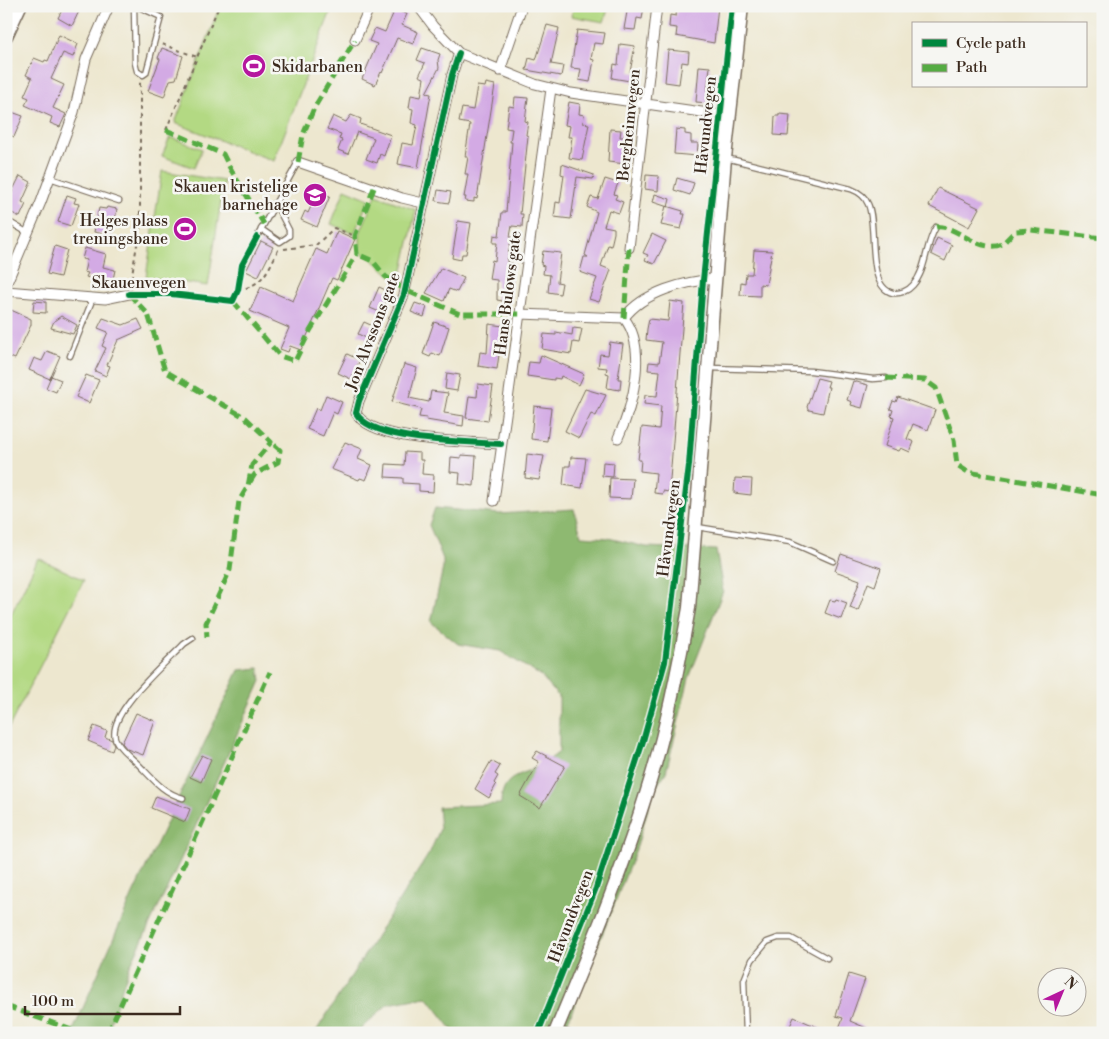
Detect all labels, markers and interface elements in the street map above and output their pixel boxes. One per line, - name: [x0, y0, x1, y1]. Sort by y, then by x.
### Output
- legend: [912, 22, 1086, 88]
- text: Cycle path: [956, 34, 1026, 53]
- sports icon: Skidarbanen: [241, 53, 267, 79]
- place label: Skidarbanen: [272, 57, 364, 77]
- text: Path: [956, 58, 988, 77]
- street label: Bergheimvegen: [613, 68, 645, 183]
- street label: Håvundvegen: [691, 75, 721, 175]
- place label: Skauen kristelige barnehage: [174, 177, 298, 215]
- school or university icon: Skauen kristelige barnehage: [302, 182, 328, 208]
- place label: Helges plass treningsbane: [73, 211, 168, 249]
- sports icon: Helges plass treningsbane: [172, 216, 198, 242]
- street label: Hans Bulows gate: [490, 229, 526, 357]
- street label: Jon Alvssons gate: [341, 269, 405, 394]
- street label: Skauenvegen: [92, 273, 187, 293]
- street label: Håvundvegen: [653, 478, 685, 578]
- street label: Håvundvegen: [544, 867, 598, 966]
- north arrow: [1036, 966, 1086, 1016]
- text: N: [1060, 973, 1081, 994]
- scale bar: [25, 984, 180, 1016]
- text: 100 m: [32, 992, 74, 1011]

